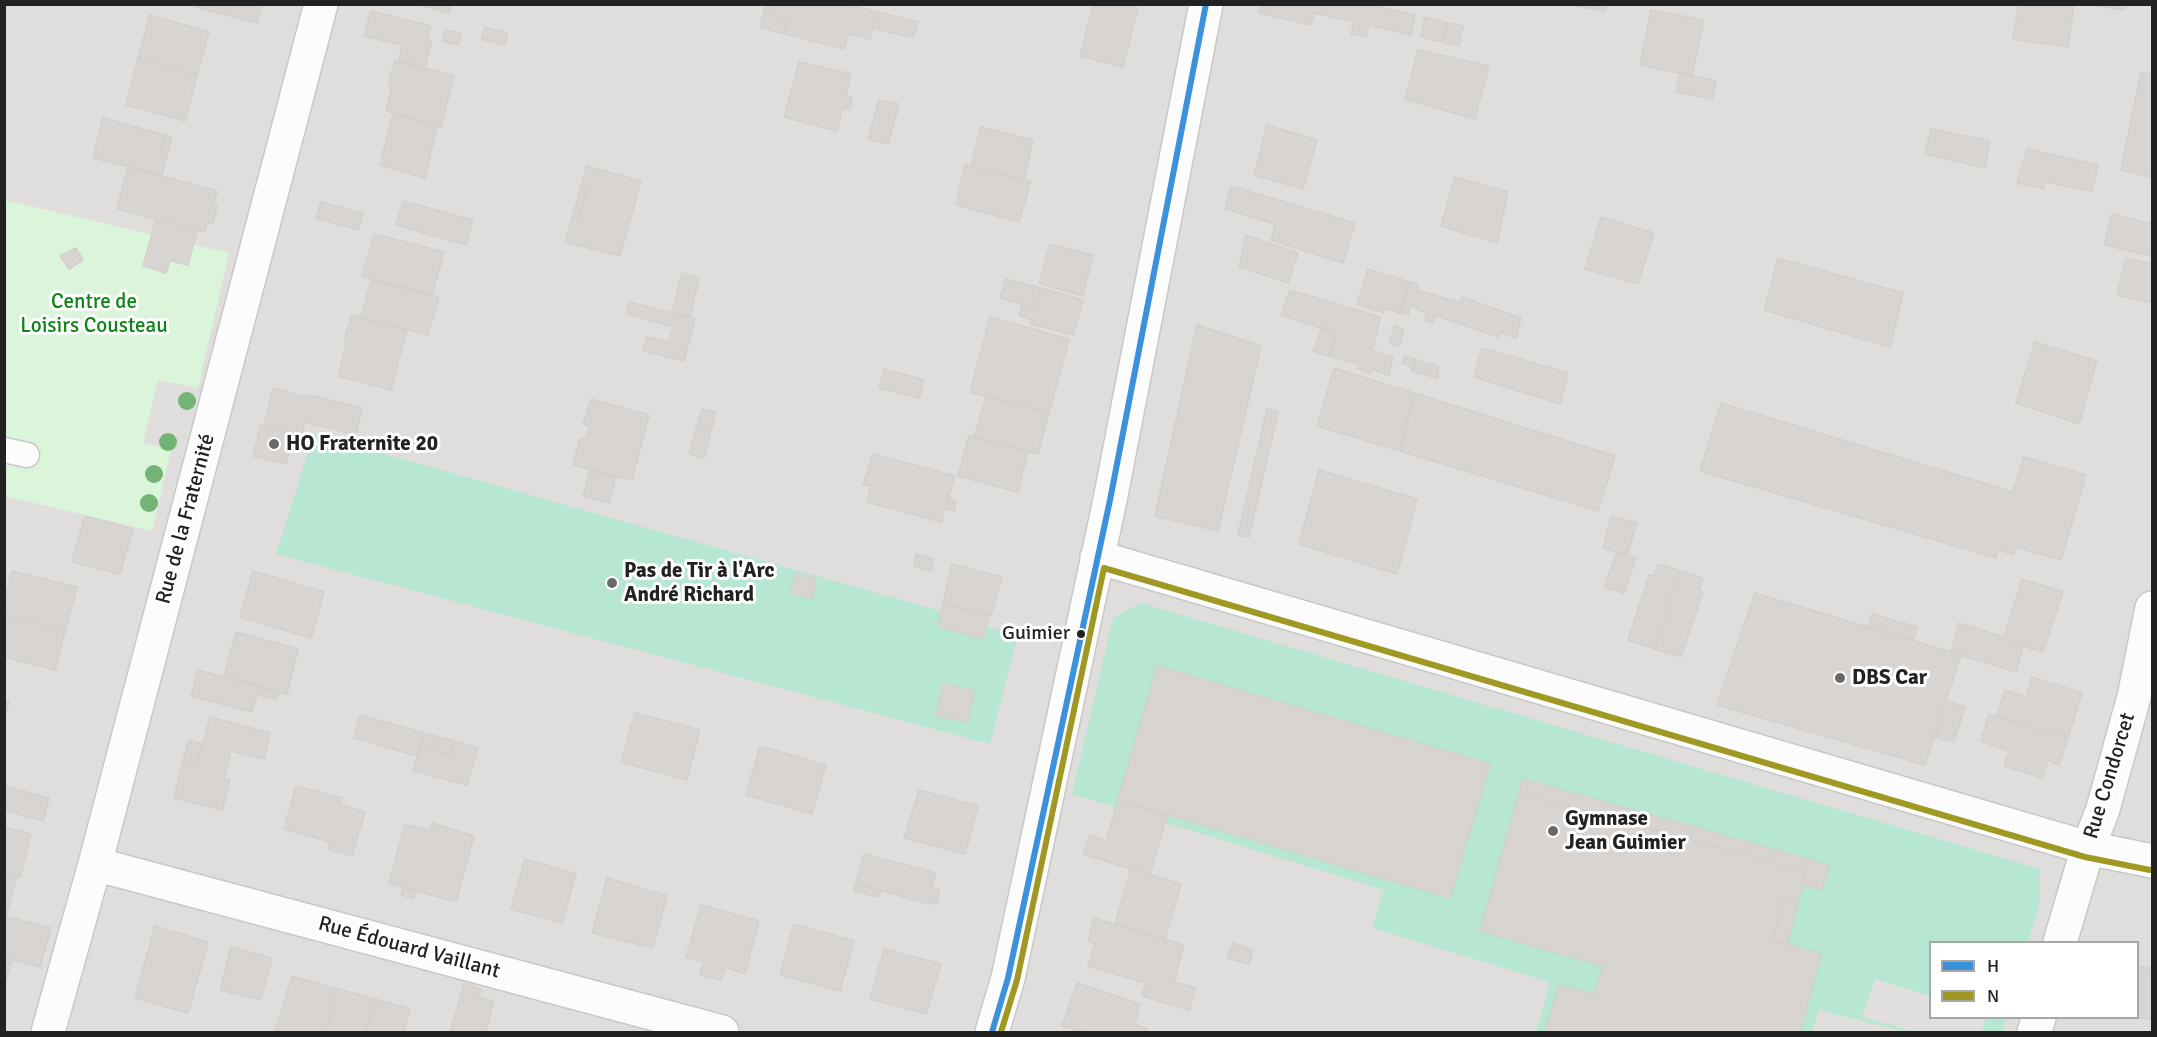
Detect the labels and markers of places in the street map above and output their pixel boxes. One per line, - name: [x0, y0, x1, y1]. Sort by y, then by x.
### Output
- place label: HO Fraternite 20: [286, 431, 438, 457]
- marker: HO Fraternite 20: [267, 437, 281, 451]
- place label: Pas de Tir à l'Arc André Richard: [624, 558, 774, 608]
- marker: Pas de Tir à l'Arc André Richard: [605, 576, 619, 590]
- place label: Guimier: [1002, 622, 1070, 646]
- marker: Guimier: [1075, 628, 1087, 640]
- place label: DBS Car: [1852, 665, 1927, 691]
- marker: DBS Car: [1833, 671, 1847, 685]
- place label: Gymnase Jean Guimier: [1565, 806, 1686, 856]
- marker: Gymnase Jean Guimier: [1546, 824, 1560, 838]

